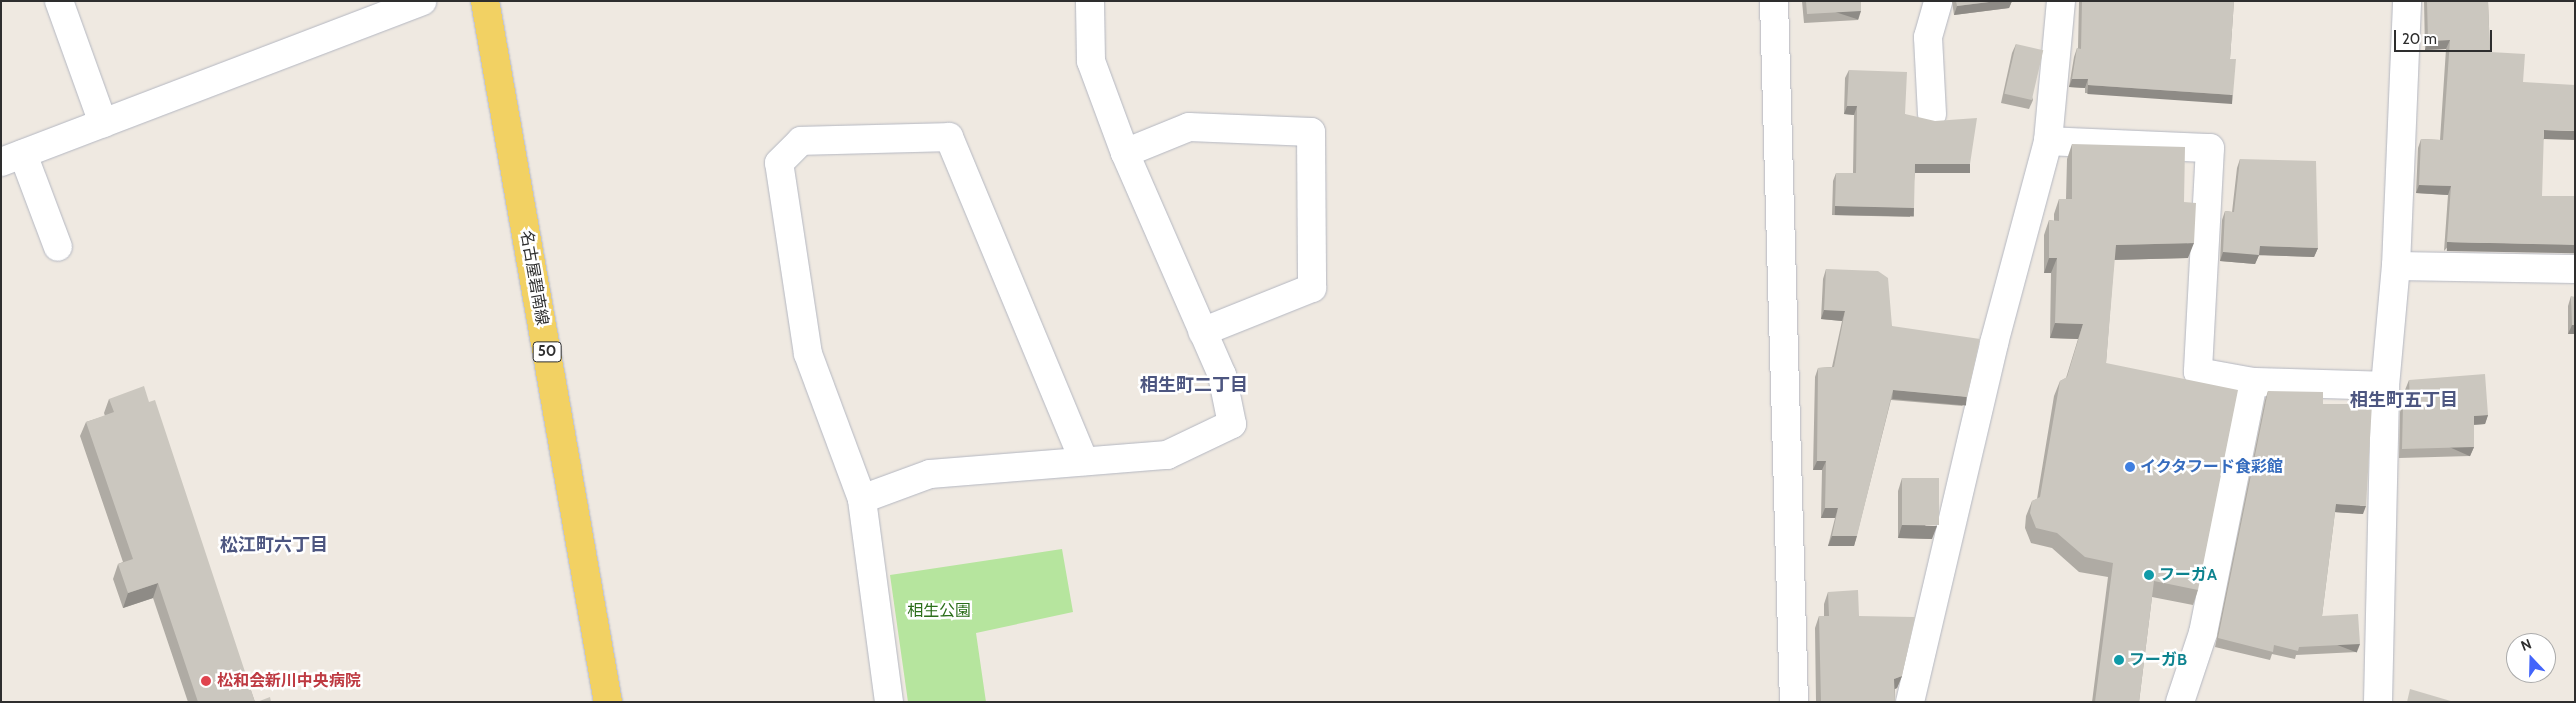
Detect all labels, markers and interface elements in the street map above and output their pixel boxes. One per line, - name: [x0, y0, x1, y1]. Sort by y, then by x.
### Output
- scale bar: [2396, 20, 2494, 52]
- text: 20 m: [2402, 30, 2437, 48]
- street label: 名古屋碧南線: [516, 229, 552, 327]
- road number: 50: [532, 340, 562, 364]
- district label: 相生町二丁目: [1140, 374, 1248, 396]
- district label: 相生町五丁目: [2350, 389, 2458, 411]
- place label: イクタフード食彩館: [2140, 457, 2284, 477]
- marker: イクタフード食彩館: [2124, 461, 2136, 473]
- district label: 松江町六丁目: [220, 534, 328, 556]
- place label: フーガA: [2159, 565, 2217, 585]
- marker: フーガA: [2143, 569, 2155, 581]
- park label: 相生公園: [907, 601, 971, 621]
- north arrow: [2506, 633, 2556, 683]
- text: N: [2518, 635, 2534, 655]
- place label: フーガB: [2129, 650, 2187, 670]
- marker: フーガB: [2113, 654, 2125, 666]
- place label: 松和会新川中央病院: [217, 671, 361, 691]
- marker: 松和会新川中央病院: [199, 674, 213, 688]

